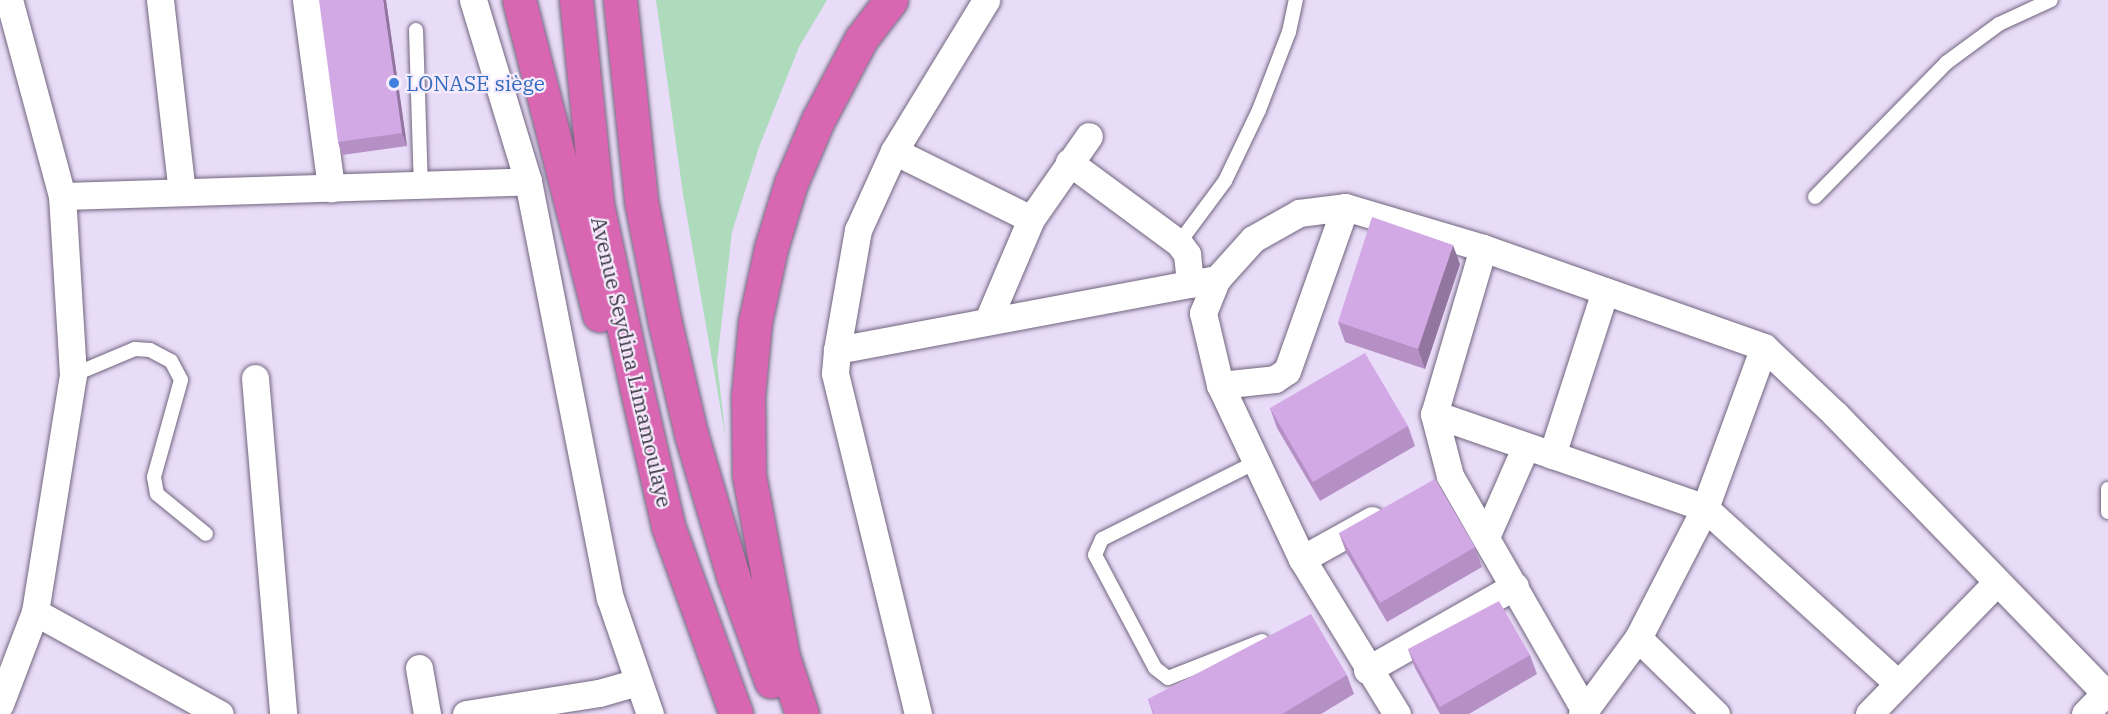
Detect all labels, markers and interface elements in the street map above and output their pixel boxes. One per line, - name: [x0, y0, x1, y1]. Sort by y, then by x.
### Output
- place label: LONASE siège: [406, 70, 545, 96]
- marker: LONASE siège: [387, 76, 401, 90]
- street label: Avenue Seydina Limamoulaye: [586, 214, 678, 510]

